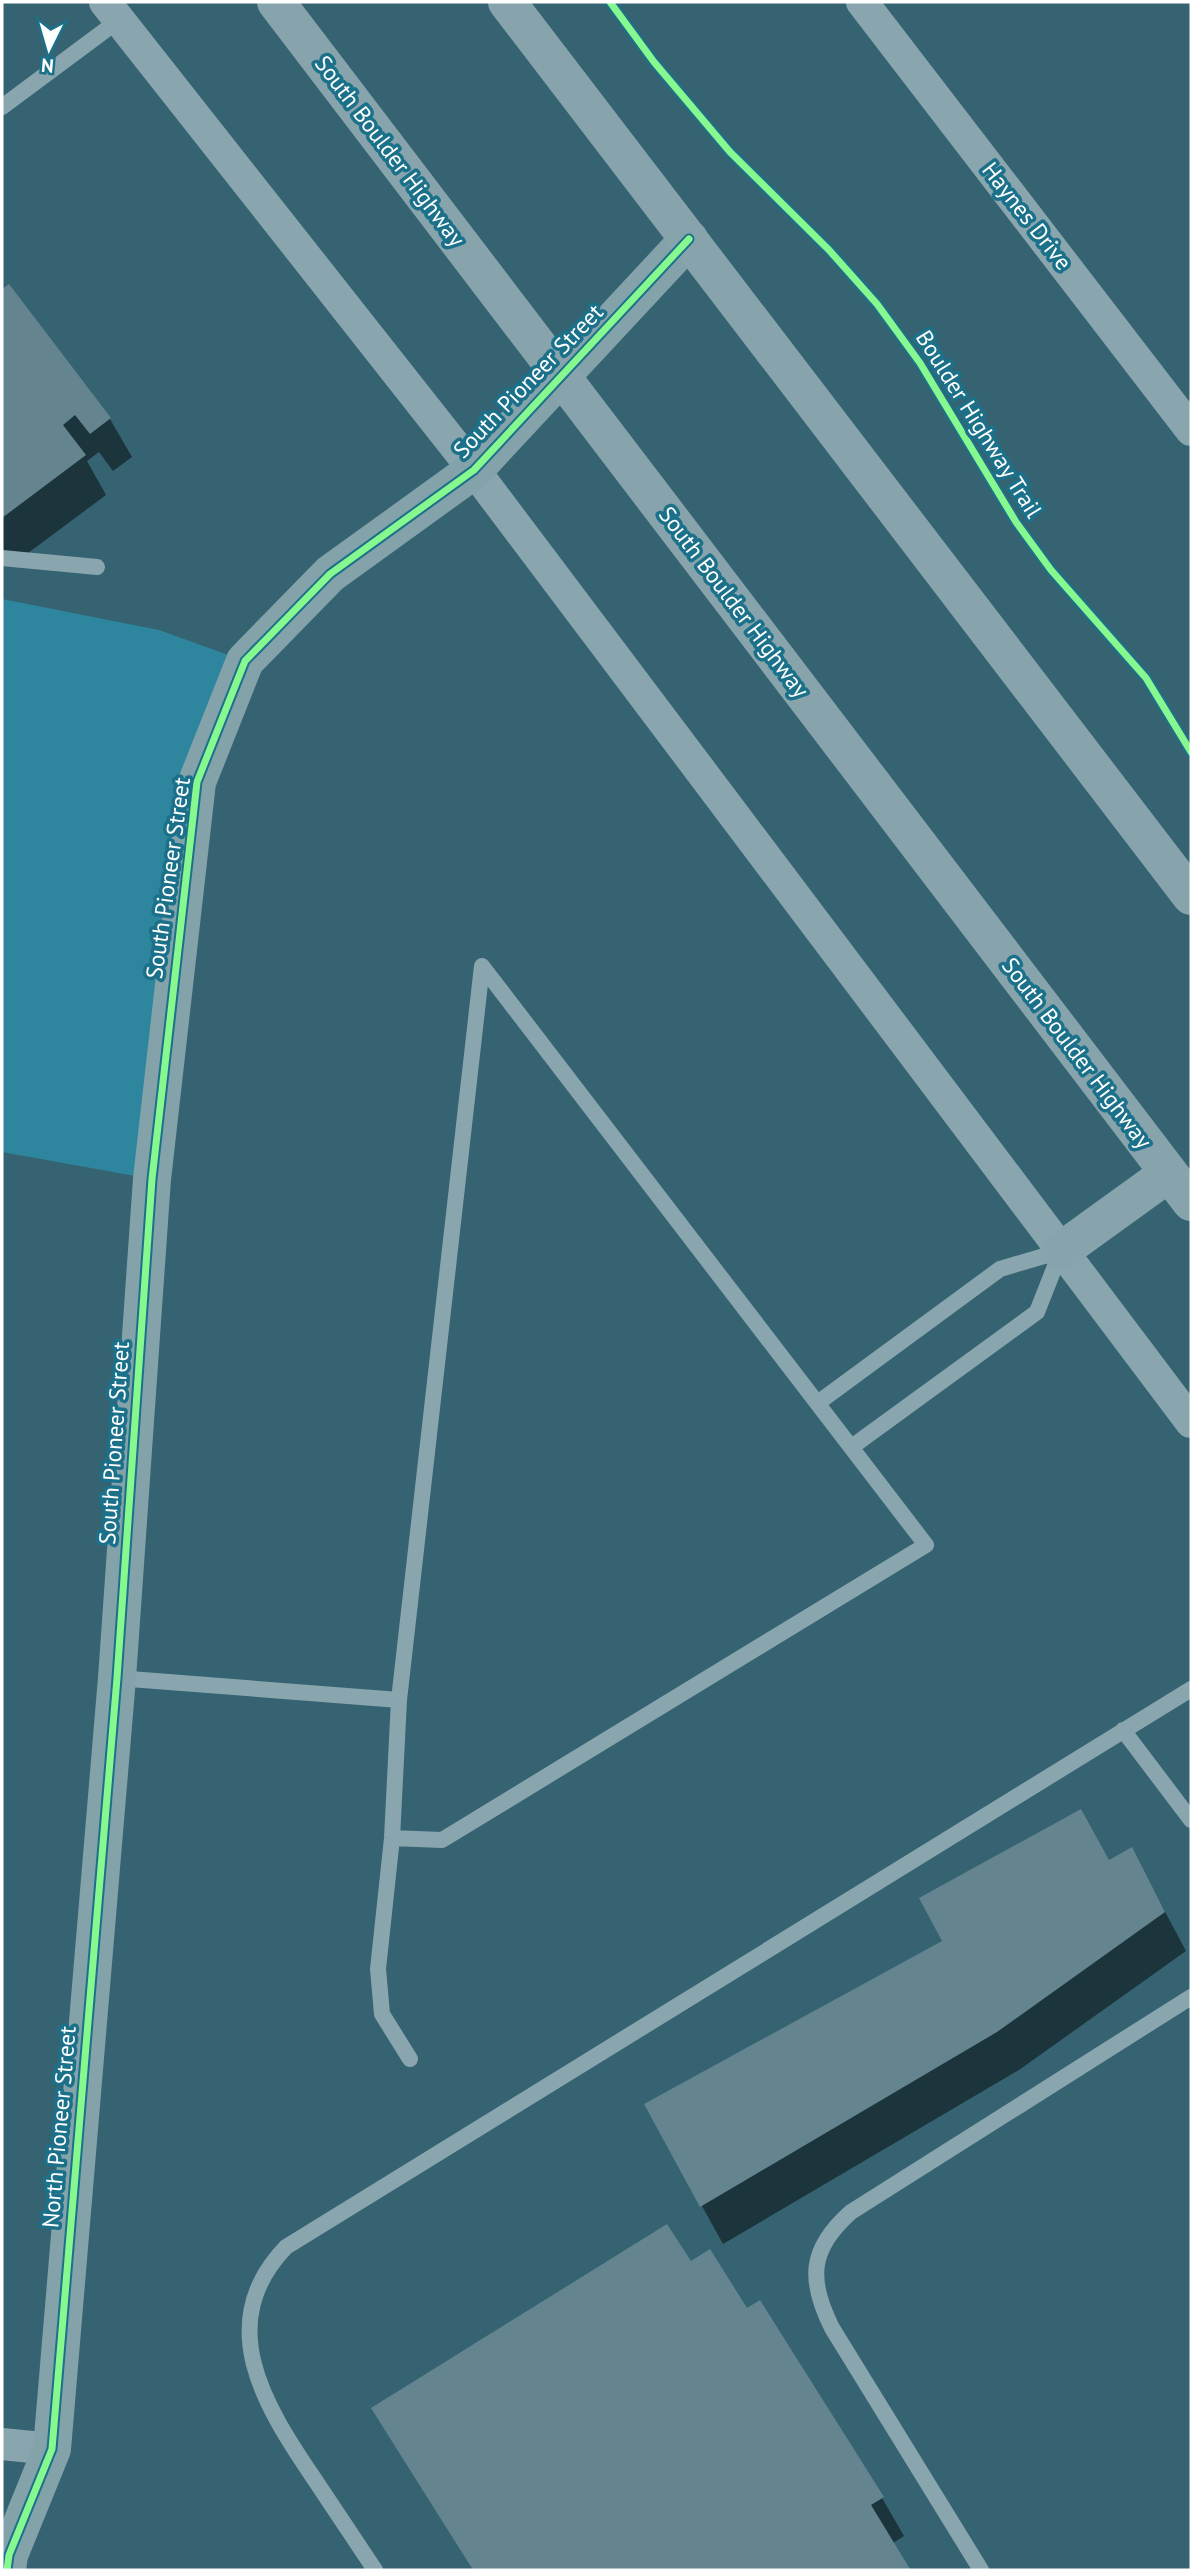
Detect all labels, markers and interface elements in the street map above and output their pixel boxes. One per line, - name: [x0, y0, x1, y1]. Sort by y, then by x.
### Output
- north arrow: [14, 14, 84, 84]
- street label: South Boulder Highway: [309, 49, 472, 252]
- text: N: [40, 53, 55, 78]
- street label: Haynes Drive: [976, 156, 1079, 276]
- street label: South Pioneer Street: [447, 297, 609, 464]
- street label: Boulder Highway Trail: [910, 325, 1049, 523]
- street label: South Boulder Highway: [653, 500, 816, 703]
- street label: South Pioneer Street: [139, 775, 196, 981]
- street label: South Boulder Highway: [996, 951, 1159, 1154]
- street label: South Pioneer Street: [92, 1340, 135, 1545]
- street label: North Pioneer Street: [35, 2025, 82, 2229]

